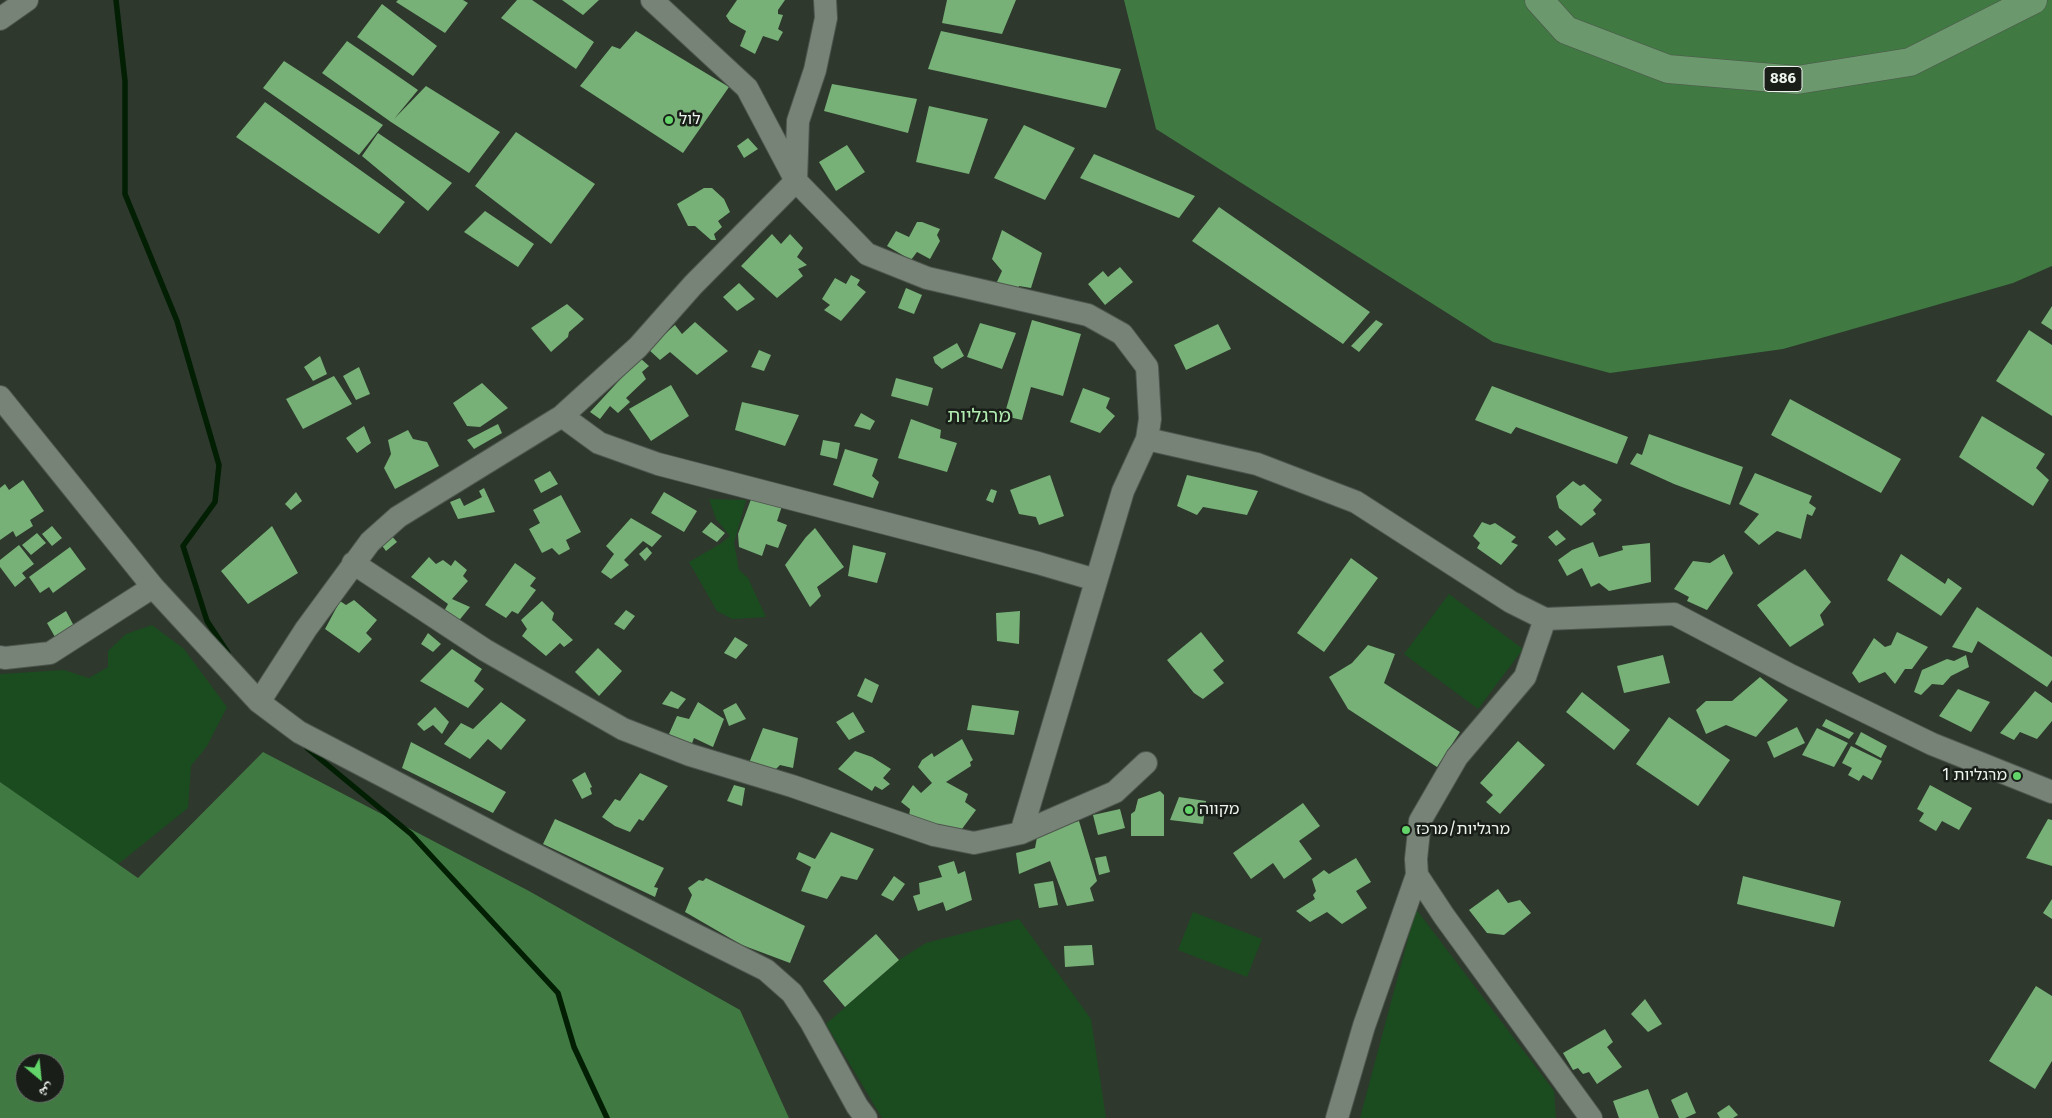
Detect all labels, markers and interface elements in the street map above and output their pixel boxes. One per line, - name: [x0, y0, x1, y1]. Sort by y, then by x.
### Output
- road number: 886: [1764, 66, 1802, 92]
- place label: לול: [679, 110, 701, 130]
- marker: לול: [663, 114, 675, 126]
- district label: מרגליות: [947, 406, 1011, 428]
- place label: מרגליות 1: [1942, 766, 2007, 786]
- marker: מרגליות 1: [2011, 770, 2023, 782]
- place label: מקווה: [1199, 800, 1239, 820]
- marker: מקווה: [1183, 804, 1195, 816]
- place label: מרגליות/מרכז: [1416, 820, 1510, 840]
- marker: מרגליות/מרכז: [1400, 824, 1412, 836]
- north arrow: [15, 1053, 65, 1103]
- text: ش: [36, 1080, 57, 1102]

